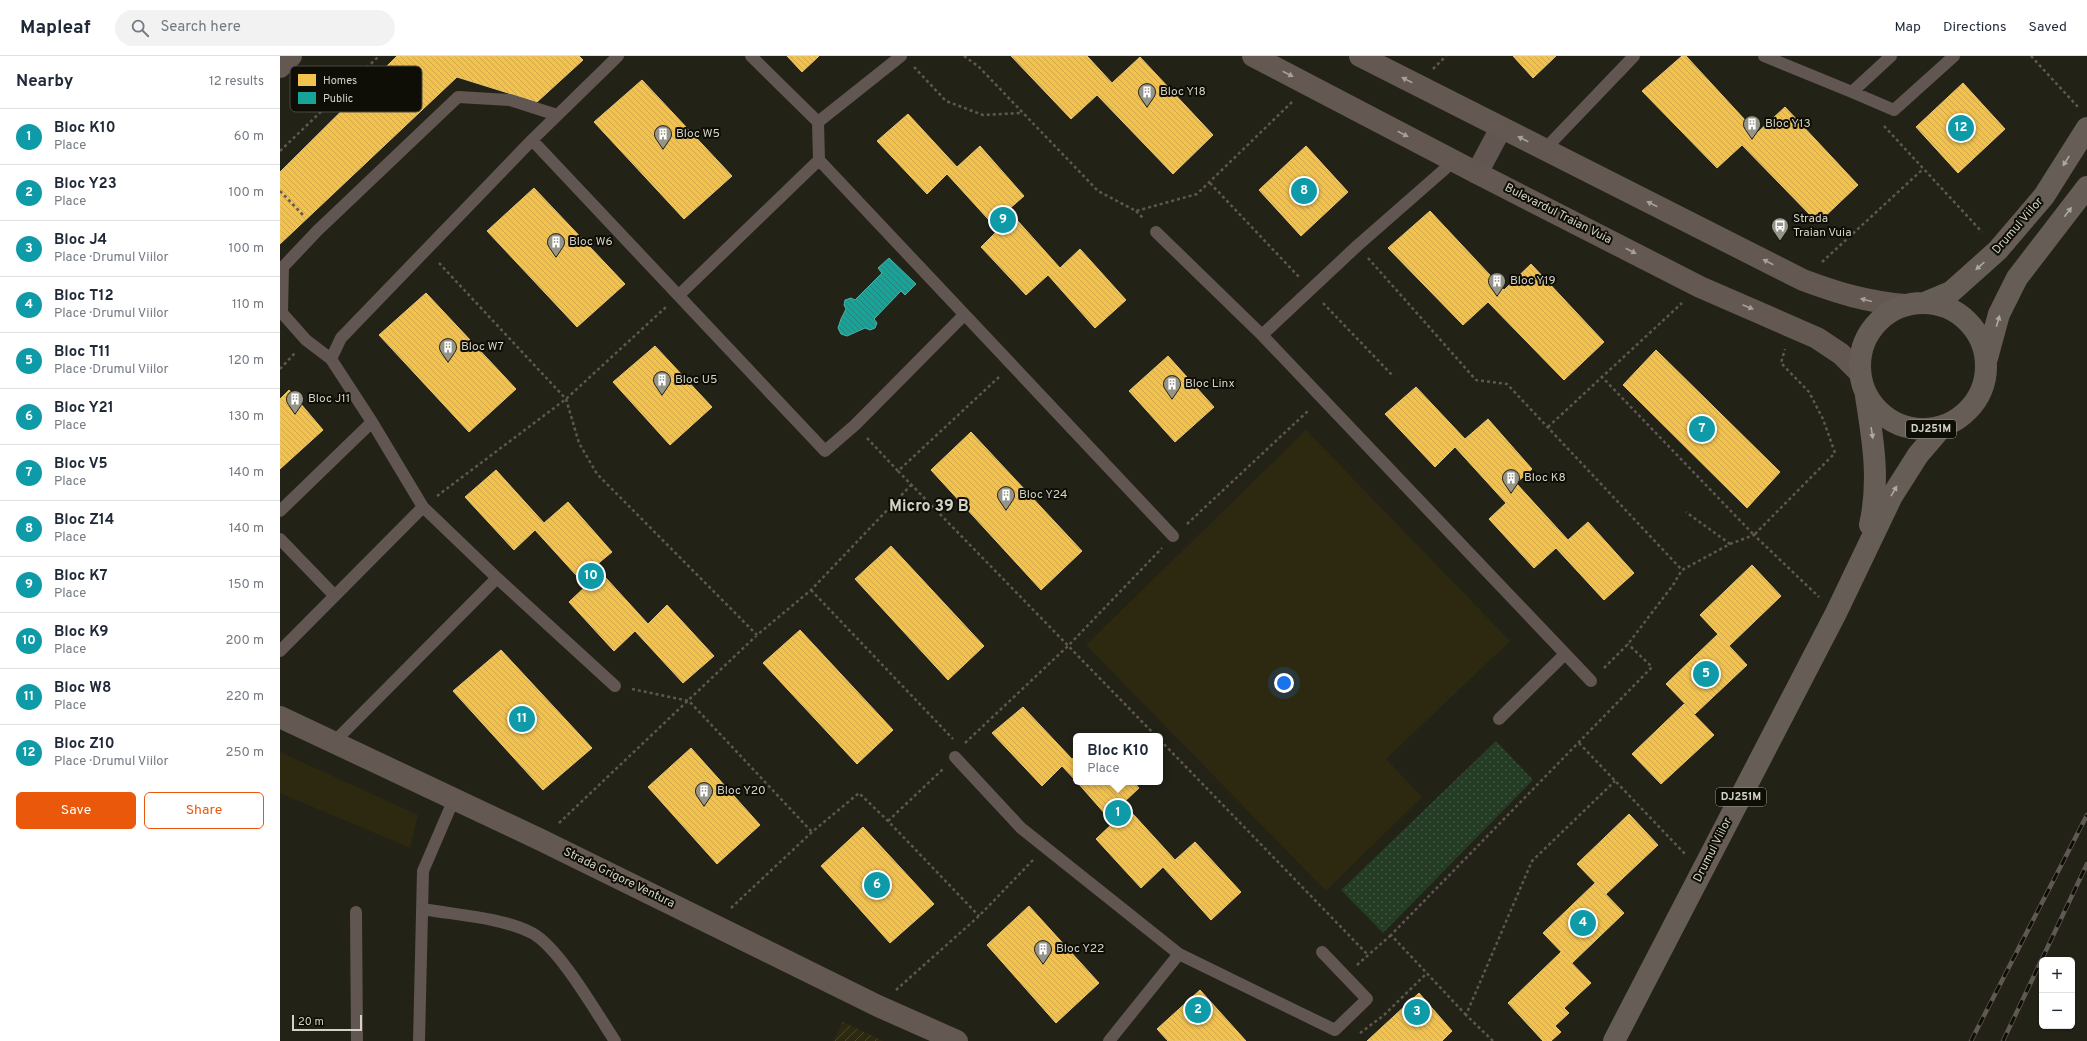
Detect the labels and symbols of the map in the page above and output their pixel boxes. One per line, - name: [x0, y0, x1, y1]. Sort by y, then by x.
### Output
- legend: [290, 66, 422, 112]
- one-way arrow: [1282, 71, 1294, 77]
- text: Homes: [323, 74, 357, 88]
- one-way arrow: [1402, 77, 1413, 83]
- building icon: Bloc Y18: [1137, 82, 1157, 107]
- place label: Bloc Y18: [1160, 84, 1206, 100]
- text: Public: [323, 92, 353, 106]
- pin: 12: [1948, 113, 1974, 143]
- building icon: Bloc Y13: [1742, 114, 1762, 139]
- place label: Bloc Y13: [1765, 116, 1811, 132]
- building icon: Bloc W5: [653, 124, 673, 149]
- place label: Bloc W5: [676, 126, 720, 142]
- one-way arrow: [1397, 131, 1409, 137]
- one-way arrow: [1517, 136, 1529, 142]
- one-way arrow: [2062, 156, 2070, 166]
- pin: 8: [1291, 176, 1317, 206]
- street label: Bulevardul Traian Vuia: [1502, 180, 1614, 248]
- street label: Drumul Viilor: [1989, 194, 2047, 258]
- one-way arrow: [1646, 201, 1658, 207]
- pin: 9: [990, 205, 1016, 235]
- one-way arrow: [2064, 207, 2072, 218]
- place label: Strada Traian Vuia: [1793, 211, 1851, 241]
- bus stop icon: Strada Traian Vuia: [1770, 216, 1790, 241]
- building icon: Bloc W6: [546, 232, 566, 257]
- place label: Bloc W6: [569, 234, 613, 250]
- one-way arrow: [1625, 248, 1636, 255]
- one-way arrow: [1762, 259, 1774, 265]
- one-way arrow: [1975, 262, 1985, 271]
- building icon: Bloc Y19: [1487, 271, 1507, 296]
- place label: Bloc Y19: [1510, 273, 1556, 289]
- one-way arrow: [1860, 297, 1872, 303]
- one-way arrow: [1743, 304, 1754, 310]
- one-way arrow: [1995, 314, 2001, 326]
- building icon: Bloc W7: [438, 337, 458, 362]
- place label: Bloc W7: [461, 339, 504, 355]
- building icon: Bloc U5: [652, 370, 672, 395]
- place label: Bloc U5: [675, 372, 717, 388]
- building icon: Bloc Linx: [1162, 374, 1182, 399]
- place label: Bloc Linx: [1185, 376, 1235, 392]
- building icon: Bloc J11: [285, 389, 305, 414]
- place label: Bloc J11: [308, 391, 350, 407]
- pin: 7: [1689, 414, 1715, 444]
- road number: DJ251M: [1906, 420, 1956, 438]
- one-way arrow: [1869, 427, 1875, 439]
- building icon: Bloc K8: [1501, 468, 1521, 493]
- place label: Bloc K8: [1524, 470, 1566, 486]
- building icon: Bloc Y24: [996, 485, 1016, 510]
- one-way arrow: [1891, 485, 1898, 497]
- place label: Bloc Y24: [1019, 487, 1067, 503]
- district label: Micro 39 B: [889, 497, 969, 517]
- pin: 10: [578, 561, 604, 591]
- pin: 5: [1693, 659, 1719, 689]
- your location: [1274, 673, 1294, 693]
- pin: 11: [509, 704, 535, 734]
- building icon: Bloc Y20: [694, 781, 714, 806]
- place label: Bloc Y20: [717, 783, 766, 799]
- road number: DJ251M: [1716, 788, 1766, 806]
- pin: 1: [1105, 798, 1131, 828]
- street label: Drumul Viilor: [1690, 815, 1736, 885]
- street label: Strada Grigore Ventura: [561, 844, 677, 912]
- pin: 6: [864, 870, 890, 900]
- pin: 4: [1570, 908, 1596, 938]
- building icon: Bloc Y22: [1033, 939, 1053, 964]
- place label: Bloc Y22: [1056, 941, 1104, 957]
- pin: 2: [1185, 995, 1211, 1025]
- pin: 3: [1404, 997, 1430, 1027]
- scale bar: [292, 1013, 362, 1032]

